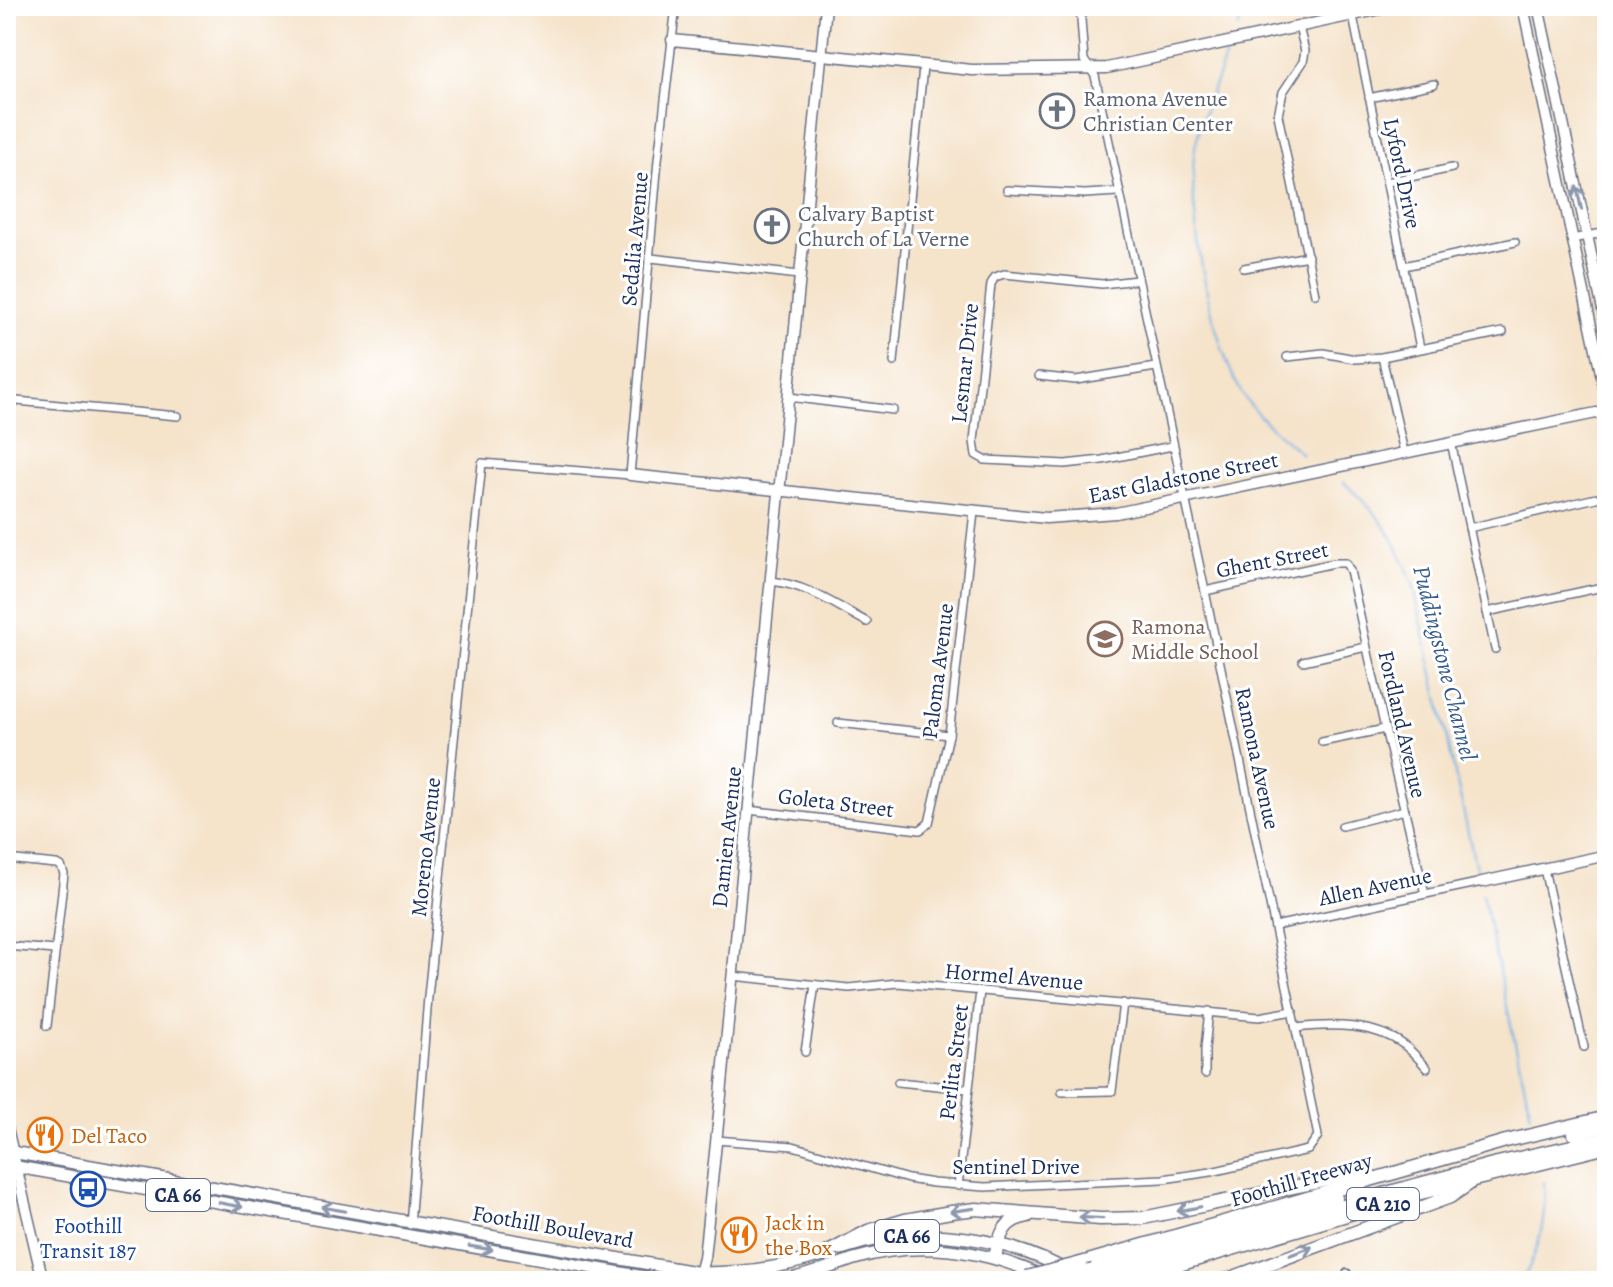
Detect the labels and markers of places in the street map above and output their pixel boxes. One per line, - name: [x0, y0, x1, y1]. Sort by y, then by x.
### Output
- place label: Ramona Avenue Christian Center: [1083, 84, 1233, 139]
- church icon: Ramona Avenue Christian Center: [1038, 92, 1076, 130]
- place label: Calvary Baptist Church of La Verne: [798, 199, 969, 254]
- church icon: Calvary Baptist Church of La Verne: [753, 207, 791, 245]
- place label: Ramona Middle School: [1131, 612, 1258, 667]
- school or university icon: Ramona Middle School: [1086, 620, 1124, 658]
- restaurant icon: Del Taco: [26, 1116, 64, 1154]
- place label: Del Taco: [71, 1121, 147, 1151]
- bus stop icon: Foothill Transit 187: [69, 1170, 107, 1208]
- place label: Jack in the Box: [765, 1208, 833, 1263]
- place label: Foothill Transit 187: [40, 1211, 137, 1266]
- restaurant icon: Jack in the Box: [720, 1216, 758, 1254]

